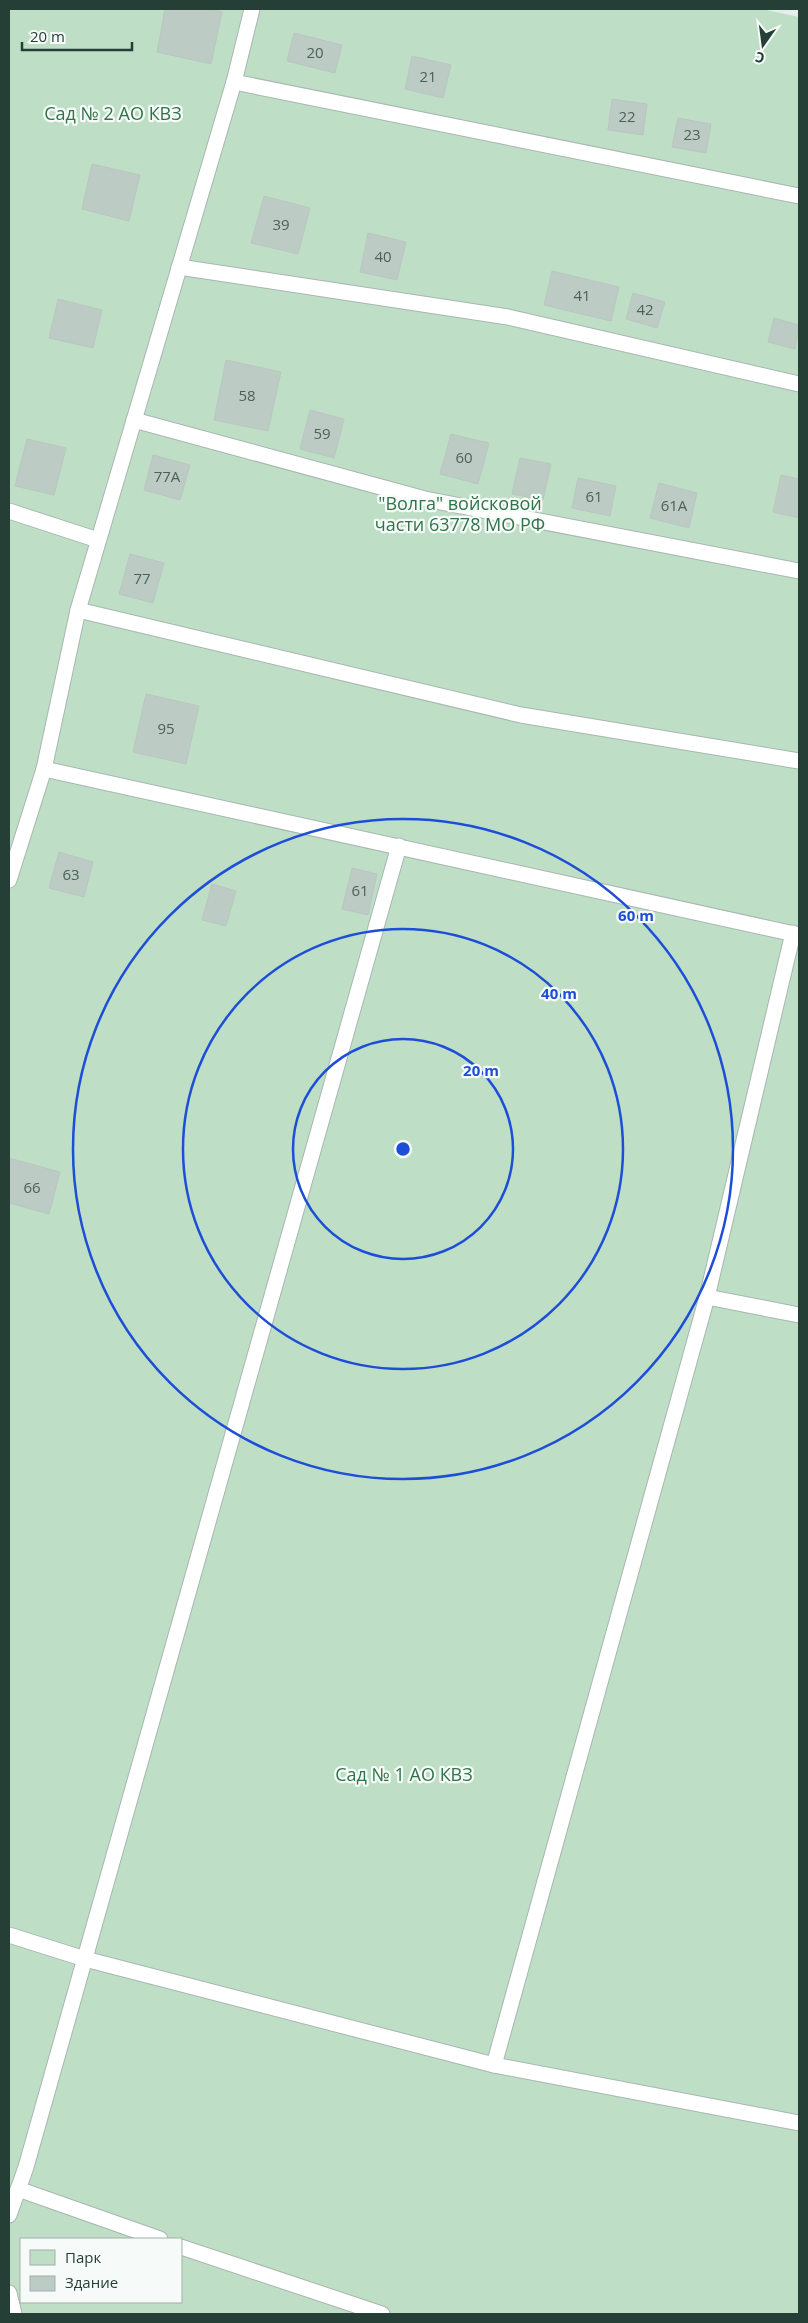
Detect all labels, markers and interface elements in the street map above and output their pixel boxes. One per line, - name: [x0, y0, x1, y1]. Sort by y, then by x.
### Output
- scale bar: [22, 20, 132, 52]
- north arrow: [738, 20, 788, 70]
- text: 20 m: [30, 26, 65, 46]
- house number: 20: [306, 42, 324, 62]
- text: С: [753, 48, 766, 68]
- house number: 21: [419, 66, 437, 86]
- park label: Сад № 2 АО КВЗ: [44, 101, 182, 125]
- house number: 22: [618, 106, 636, 126]
- house number: 23: [683, 124, 701, 144]
- house number: 39: [272, 214, 290, 234]
- house number: 40: [374, 246, 392, 266]
- house number: 41: [573, 285, 591, 305]
- house number: 42: [636, 299, 654, 319]
- house number: 58: [238, 385, 256, 405]
- house number: 59: [313, 423, 331, 443]
- house number: 60: [455, 447, 473, 467]
- house number: 77А: [154, 466, 181, 486]
- house number: 61: [585, 486, 603, 506]
- park label: "Волга" войсковой части 63778 МО РФ: [375, 491, 545, 536]
- house number: 61А: [661, 495, 688, 515]
- house number: 77: [133, 568, 151, 588]
- house number: 95: [157, 718, 175, 738]
- house number: 63: [62, 864, 80, 884]
- house number: 61: [351, 880, 369, 900]
- text: 60 m: [618, 905, 654, 925]
- text: 40 m: [541, 983, 577, 1003]
- text: 20 m: [463, 1060, 499, 1080]
- centre of rings: [394, 1140, 412, 1158]
- house number: 66: [23, 1177, 41, 1197]
- park label: Сад № 1 АО КВЗ: [335, 1762, 473, 1786]
- legend: [20, 2238, 182, 2303]
- text: Парк: [65, 2247, 101, 2267]
- text: Здание: [65, 2272, 118, 2292]

